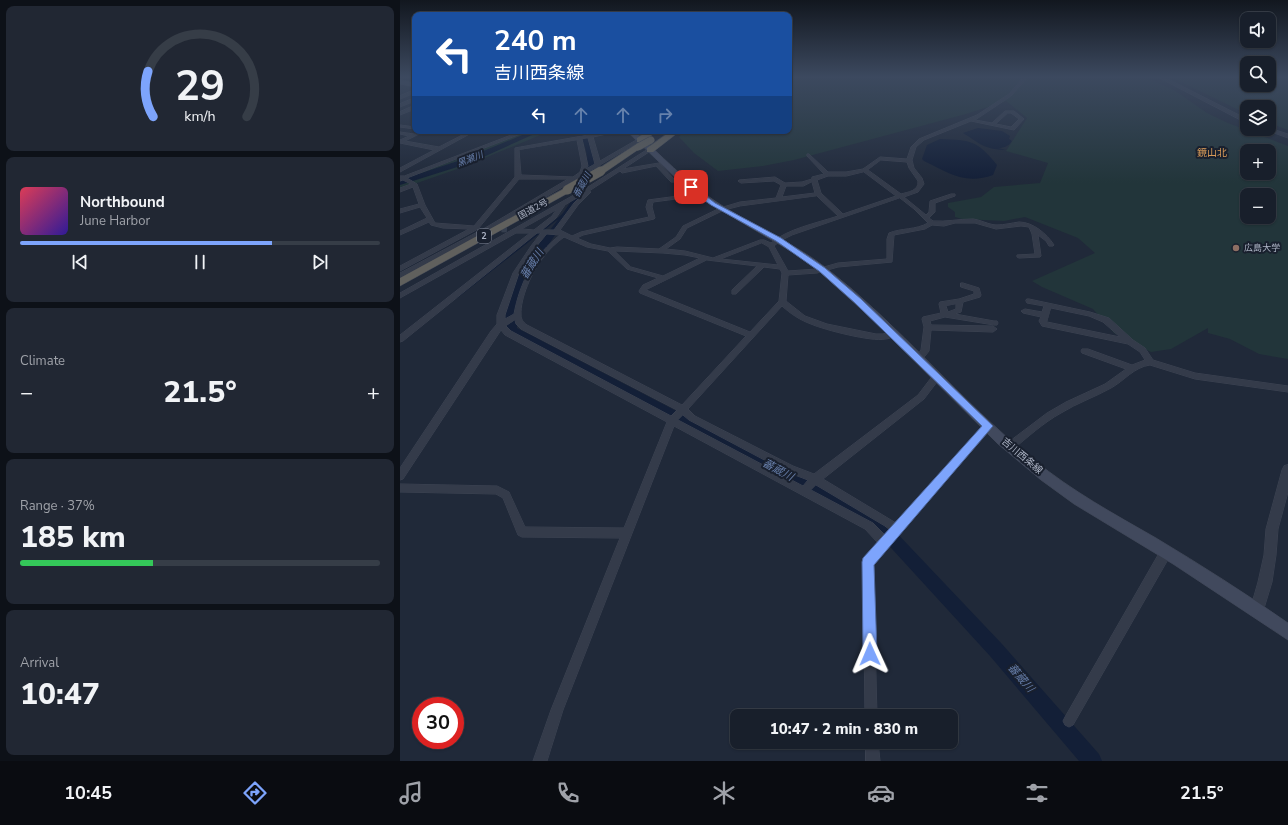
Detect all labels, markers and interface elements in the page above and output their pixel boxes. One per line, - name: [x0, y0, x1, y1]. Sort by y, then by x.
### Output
- map controls: [1240, 12, 1276, 224]
- button: sound: [1240, 12, 1276, 48]
- text: 240 m: [494, 22, 577, 60]
- icon: left: [428, 28, 480, 80]
- button: search: [1240, 56, 1276, 92]
- text: 29: [175, 57, 225, 114]
- text: 吉川西条線: [494, 61, 584, 85]
- button: layers: [1240, 100, 1276, 136]
- icon: left: [528, 104, 550, 126]
- icon: ahead: [570, 104, 592, 126]
- icon: ahead: [612, 104, 634, 126]
- icon: right: [654, 104, 676, 126]
- text: km/h: [184, 106, 216, 125]
- button: +: [1240, 144, 1276, 180]
- district label: 鏡山北: [1197, 146, 1227, 160]
- water label: 黒瀬川: [455, 148, 486, 169]
- water label: 番蔵川: [570, 169, 594, 200]
- pin: [674, 170, 708, 204]
- icon: arrive: [680, 176, 702, 198]
- button: −: [1240, 188, 1276, 224]
- text: Northbound: [80, 192, 165, 212]
- street label: 国道2号: [516, 196, 550, 222]
- text: June Harbor: [80, 212, 150, 230]
- road number: 2: [477, 229, 491, 243]
- place label: 広島大学: [1244, 242, 1280, 254]
- marker: 広島大学: [1231, 243, 1241, 253]
- water label: 蕃蔵川: [517, 245, 548, 282]
- icon: previous: [69, 251, 91, 273]
- icon: pause: [189, 251, 211, 273]
- icon: next: [309, 251, 331, 273]
- text: Climate: [20, 352, 65, 370]
- text: 21.5°: [163, 372, 237, 413]
- text: −: [20, 378, 33, 408]
- text: +: [367, 378, 380, 408]
- street label: 吉川西条線: [998, 435, 1046, 477]
- water label: 蕃蔵川: [760, 456, 797, 485]
- text: Range · 37%: [20, 497, 95, 515]
- text: 185 km: [20, 517, 126, 558]
- position arrow: [849, 633, 891, 675]
- text: Arrival: [20, 654, 59, 672]
- water label: 蕃蔵川: [1005, 661, 1038, 696]
- text: 10:47: [20, 674, 100, 715]
- speed limit sign: 30: [412, 697, 464, 749]
- text: 10:47 · 2 min · 830 m: [770, 719, 918, 739]
- icon: directions: [241, 779, 269, 807]
- icon: music: [397, 779, 425, 807]
- icon: phone: [554, 779, 582, 807]
- icon: climate: [710, 779, 738, 807]
- icon: car: [867, 779, 895, 807]
- icon: filters: [1023, 779, 1051, 807]
- text: 10:45: [64, 781, 112, 805]
- text: 21.5°: [1180, 781, 1224, 805]

